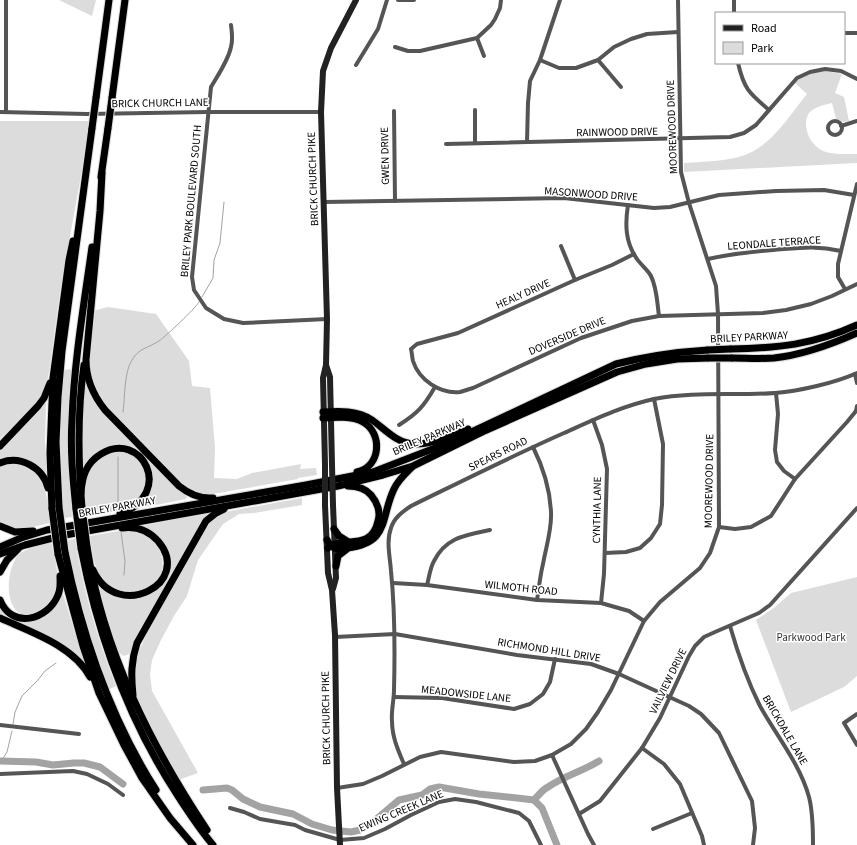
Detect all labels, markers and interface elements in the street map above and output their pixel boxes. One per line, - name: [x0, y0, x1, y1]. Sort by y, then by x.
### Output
- legend: [715, 12, 845, 64]
- text: Road: [751, 20, 777, 37]
- text: Park: [751, 40, 773, 57]
- street label: MOOREWOOD DRIVE: [663, 79, 681, 174]
- street label: BRICK CHURCH LANE: [111, 95, 209, 111]
- street label: BRILEY PARK BOULEVARD SOUTH: [177, 124, 205, 278]
- street label: RAINWOOD DRIVE: [576, 124, 658, 140]
- street label: GWEN DRIVE: [377, 127, 393, 185]
- street label: BRICK CHURCH PIKE: [304, 131, 322, 226]
- street label: MASONWOOD DRIVE: [544, 183, 639, 205]
- street label: LEONDALE TERRACE: [727, 232, 821, 254]
- street label: HEALY DRIVE: [493, 275, 553, 313]
- street label: DOVERSIDE DRIVE: [526, 313, 608, 359]
- street label: BRILEY PARKWAY: [710, 327, 789, 347]
- street label: BRILEY PARKWAY: [390, 415, 469, 459]
- street label: SPEARS ROAD: [466, 433, 530, 475]
- street label: MOOREWOOD DRIVE: [701, 434, 717, 528]
- street label: CYNTHIA LANE: [589, 476, 605, 544]
- street label: BRILEY PARKWAY: [77, 493, 158, 521]
- street label: WILMOTH ROAD: [484, 577, 559, 599]
- park label: Parkwood Park: [776, 630, 846, 645]
- street label: RICHMOND HILL DRIVE: [496, 634, 602, 666]
- street label: VAILVIEW DRIVE: [646, 645, 690, 716]
- street label: BRICK CHURCH PIKE: [318, 671, 334, 765]
- street label: MEADOWSIDE LANE: [420, 682, 512, 706]
- street label: BRICKDALE LANE: [759, 692, 811, 768]
- street label: EWING CREEK LANE: [356, 786, 446, 836]

